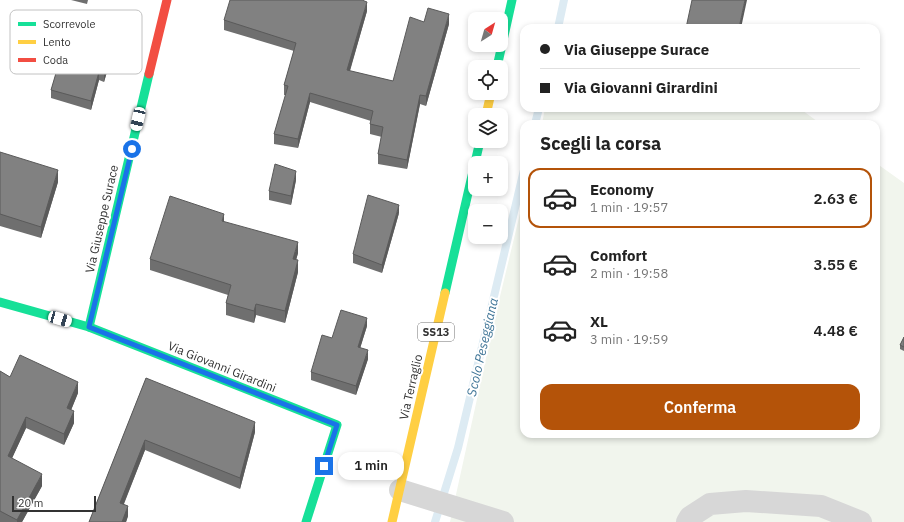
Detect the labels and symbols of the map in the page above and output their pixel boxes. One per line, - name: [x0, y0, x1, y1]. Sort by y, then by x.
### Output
- legend: [10, 10, 142, 74]
- north arrow: [468, 12, 508, 52]
- text: Scorrevole: [43, 17, 96, 31]
- text: Lento: [43, 35, 71, 49]
- text: Coda: [43, 53, 68, 67]
- car: [129, 106, 147, 132]
- route start: [123, 140, 141, 158]
- street label: Via Giuseppe Surace: [82, 163, 121, 274]
- water label: Scolo Peseggiana: [463, 296, 502, 398]
- car: [47, 310, 73, 328]
- road number: SS13: [418, 323, 454, 341]
- street label: Via Giovanni Girardini: [166, 338, 278, 395]
- street label: Via Terraglio: [396, 352, 425, 421]
- callout: 1 min: [338, 452, 404, 480]
- route end: [315, 457, 333, 475]
- scale bar: [12, 494, 96, 513]

